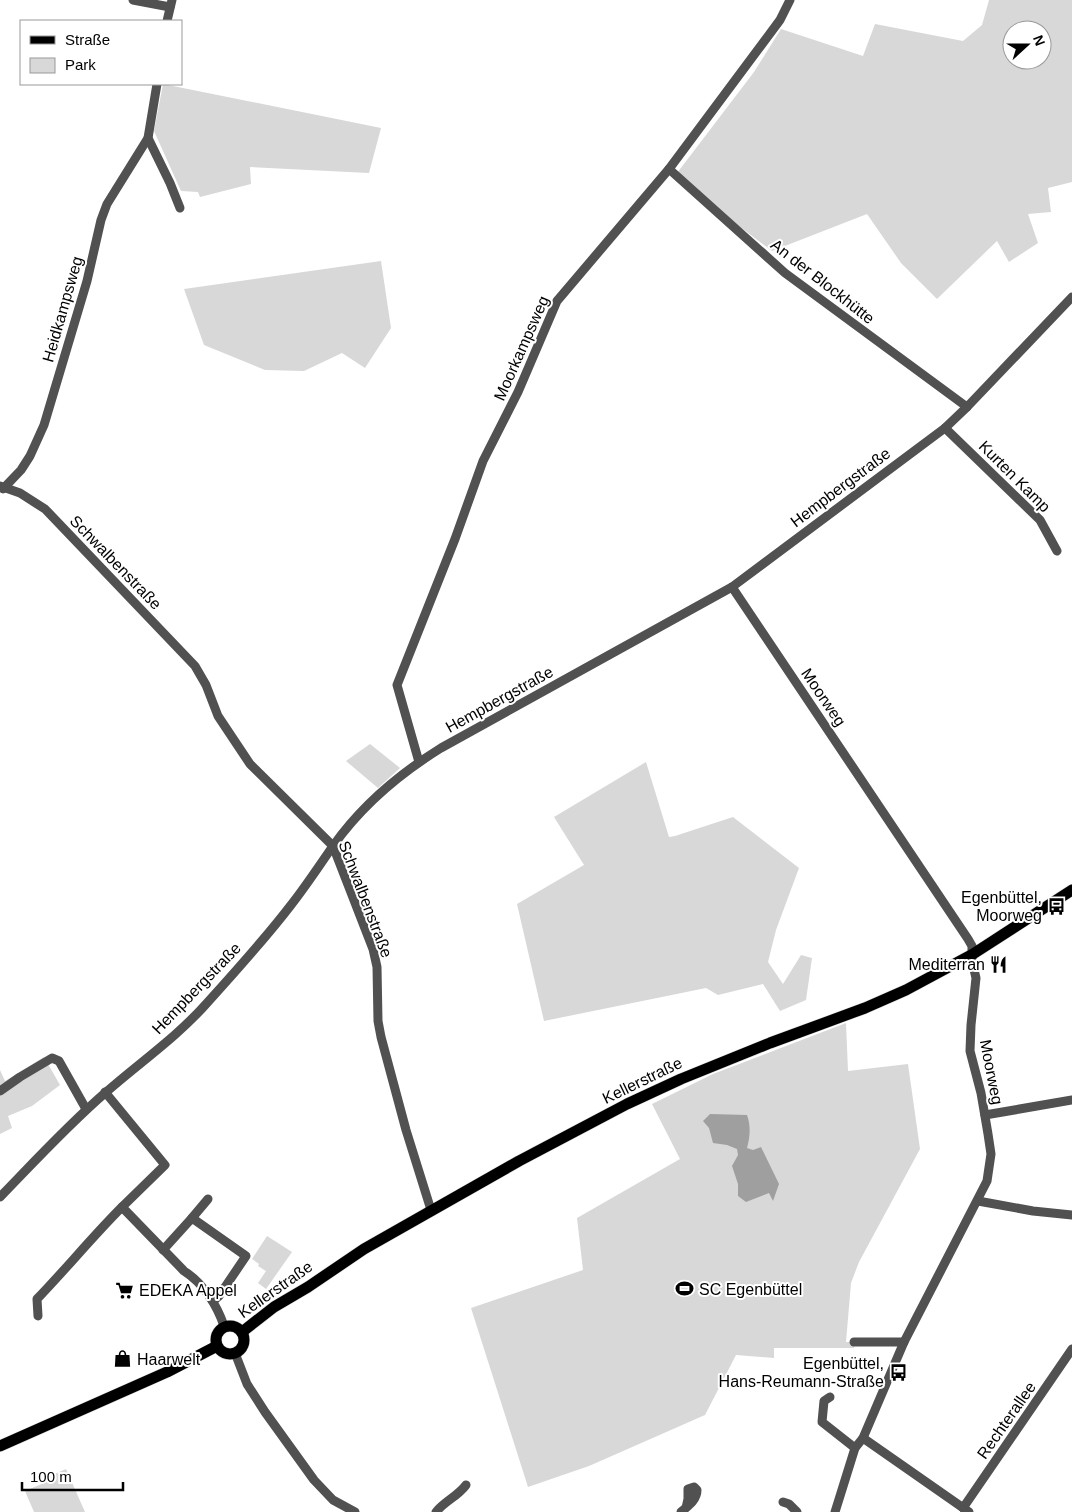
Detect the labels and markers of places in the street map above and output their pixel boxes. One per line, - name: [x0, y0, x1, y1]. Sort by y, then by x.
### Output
- place label: Egenbüttel, Moorweg: [961, 889, 1042, 924]
- bus stop icon: Egenbüttel, Moorweg: [1046, 896, 1066, 916]
- restaurant icon: Mediterran: [989, 954, 1009, 974]
- place label: Mediterran: [909, 956, 985, 973]
- sports icon: SC Egenbüttel: [675, 1279, 695, 1299]
- supermarket icon: EDEKA Appel: [115, 1280, 135, 1300]
- place label: SC Egenbüttel: [699, 1281, 802, 1298]
- place label: EDEKA Appel: [139, 1282, 237, 1299]
- shop icon: Haarwelt: [113, 1349, 133, 1369]
- place label: Haarwelt: [137, 1351, 201, 1368]
- place label: Egenbüttel, Hans-Reumann-Straße: [719, 1355, 884, 1390]
- bus stop icon: Egenbüttel, Hans-Reumann-Straße: [888, 1362, 908, 1382]

